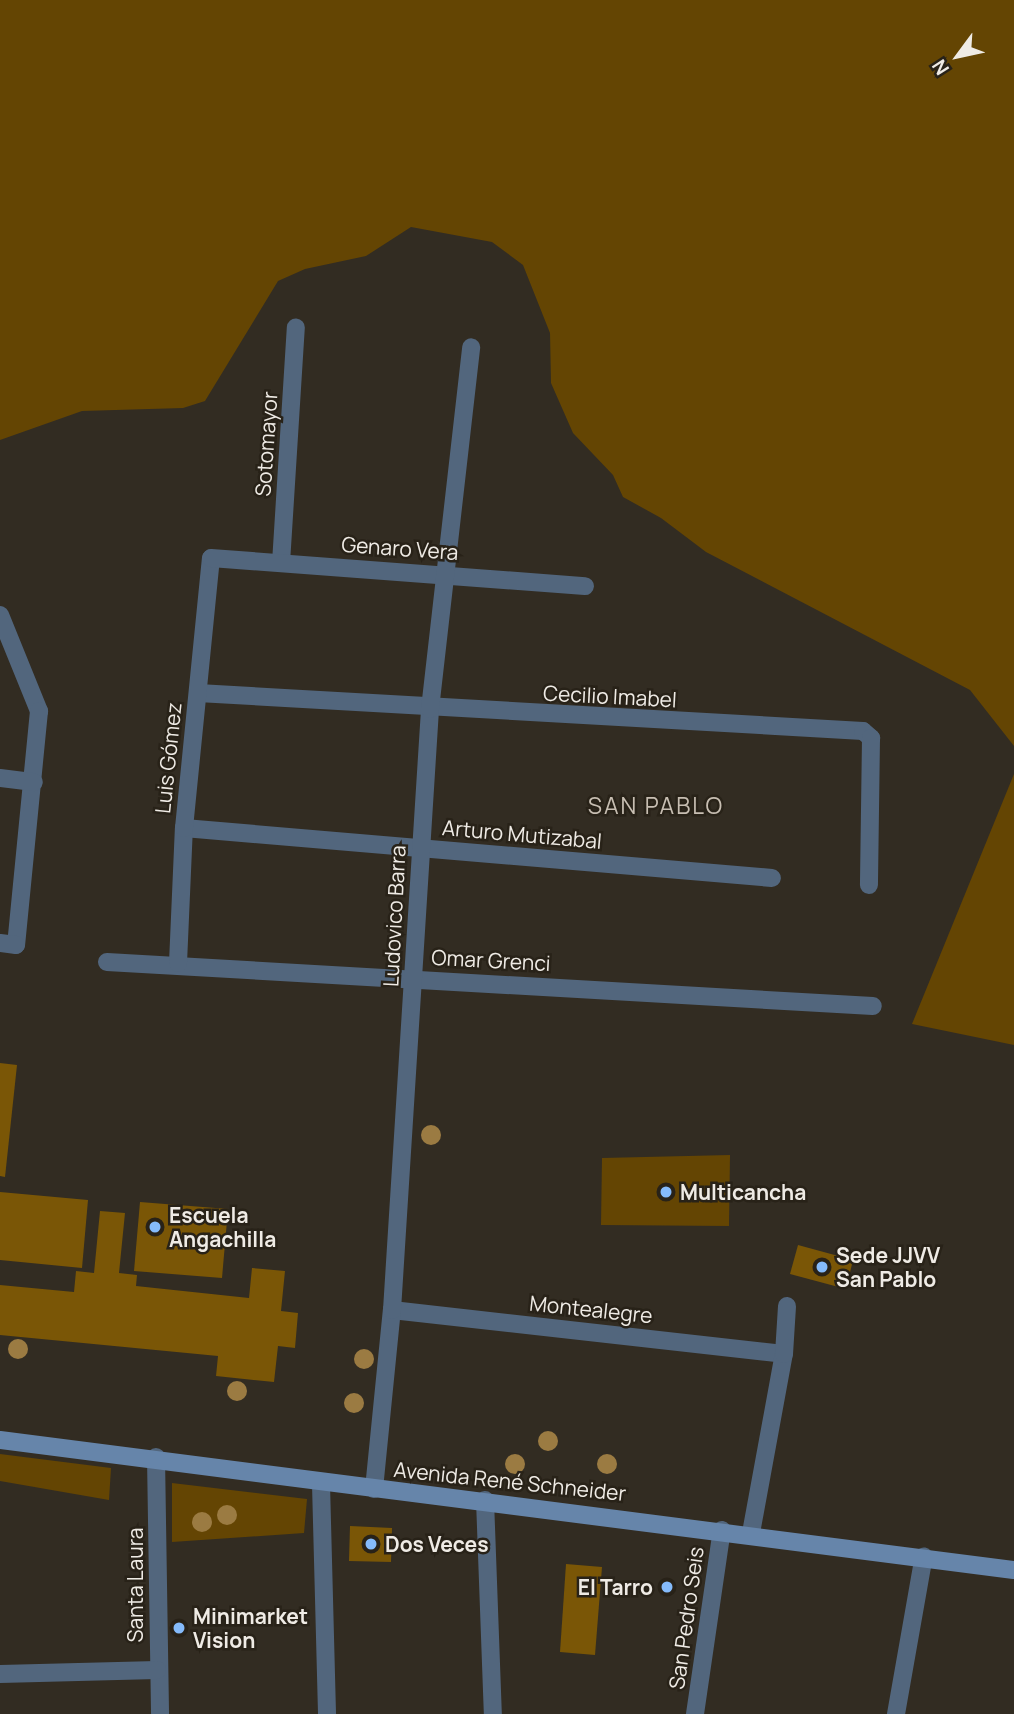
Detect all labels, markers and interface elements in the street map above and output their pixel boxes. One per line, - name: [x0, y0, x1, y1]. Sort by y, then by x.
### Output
- north arrow: [923, 21, 993, 91]
- text: N: [926, 55, 955, 80]
- street label: Sotomayor: [250, 391, 282, 497]
- street label: Genaro Vera: [341, 531, 459, 565]
- street label: Cecilio Imabel: [542, 680, 678, 712]
- street label: Luis Gómez: [150, 701, 186, 815]
- district label: SAN PABLO: [589, 791, 723, 819]
- street label: Arturo Mutizabal: [441, 814, 603, 854]
- street label: Ludovico Barra: [378, 844, 410, 988]
- street label: Omar Grenci: [431, 944, 551, 976]
- place label: Multicancha: [680, 1179, 806, 1205]
- marker: Multicancha: [658, 1184, 674, 1200]
- place label: Escuela Angachilla: [169, 1202, 276, 1252]
- marker: Escuela Angachilla: [147, 1219, 163, 1235]
- place label: Sede JJVV San Pablo: [836, 1242, 940, 1292]
- marker: Sede JJVV San Pablo: [814, 1259, 830, 1275]
- street label: Montealegre: [528, 1290, 654, 1328]
- street label: Avenida René Schneider: [393, 1456, 627, 1506]
- street label: Santa Laura: [122, 1527, 148, 1643]
- place label: Dos Veces: [385, 1531, 489, 1557]
- marker: Dos Veces: [363, 1536, 379, 1552]
- street label: San Pedro Seis: [664, 1545, 708, 1691]
- place label: El Tarro: [578, 1574, 653, 1600]
- marker: El Tarro: [659, 1579, 675, 1595]
- place label: Minimarket Vision: [193, 1603, 308, 1653]
- marker: Minimarket Vision: [171, 1620, 187, 1636]

